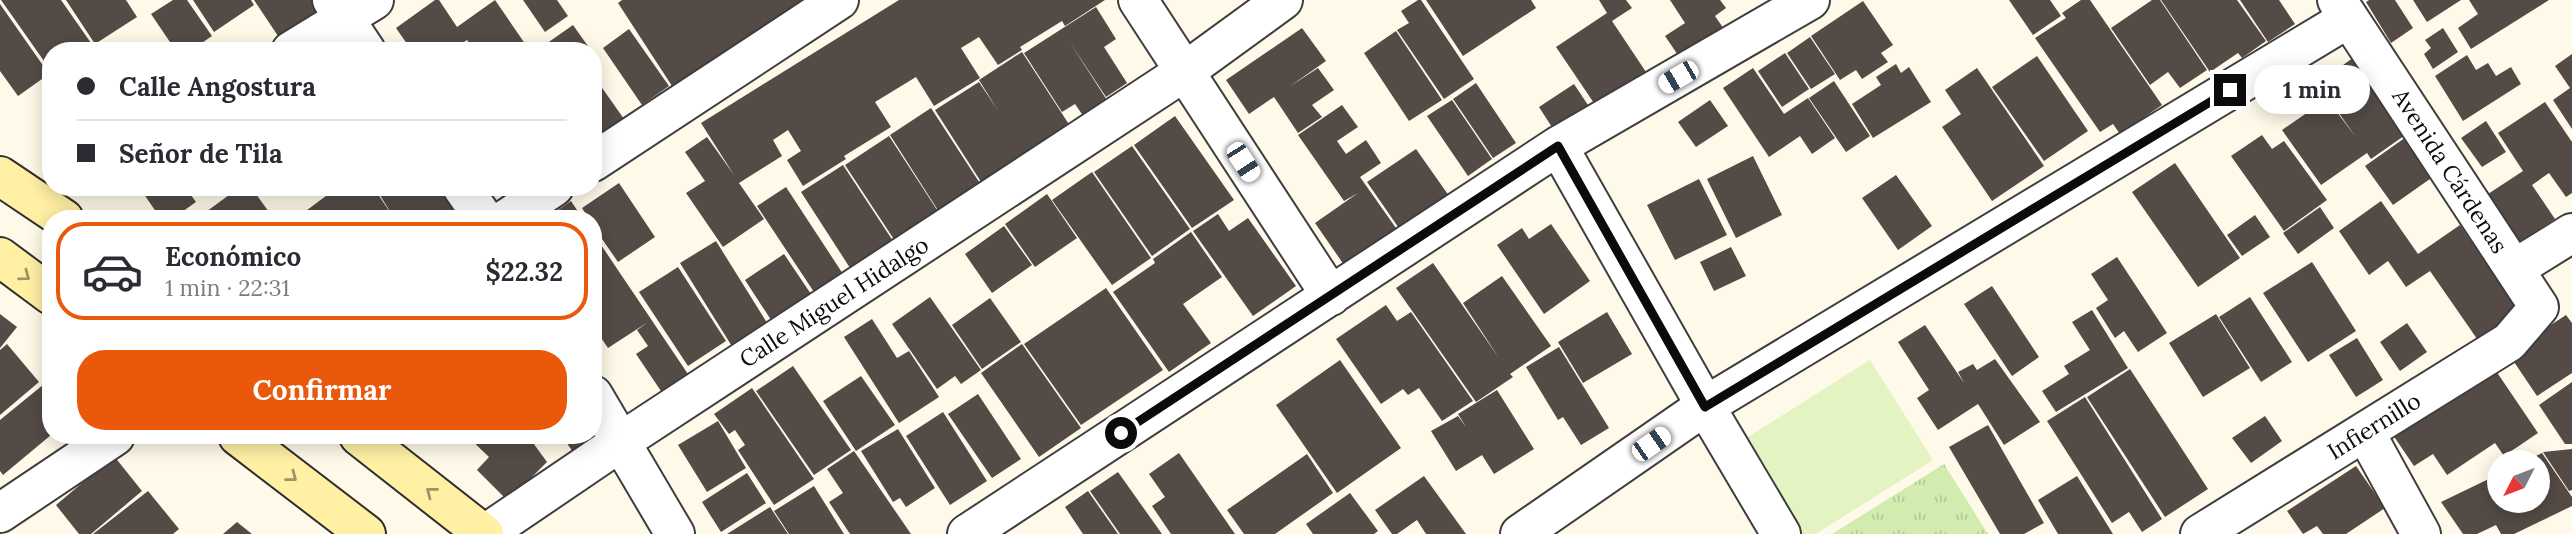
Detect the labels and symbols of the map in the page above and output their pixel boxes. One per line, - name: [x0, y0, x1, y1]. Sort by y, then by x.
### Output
- car: [1655, 57, 1702, 97]
- callout: 1 min: [2254, 66, 2370, 114]
- route end: [2214, 74, 2246, 106]
- street label: Avenida Cárdenas: [2386, 82, 2514, 258]
- car: [1223, 139, 1264, 185]
- street label: Calle Miguel Hidalgo: [734, 230, 934, 374]
- one-way arrow: [18, 267, 30, 280]
- street label: Infiernillo: [2322, 386, 2426, 466]
- route start: [1105, 417, 1137, 449]
- car: [1628, 423, 1675, 465]
- north arrow: [2487, 450, 2550, 513]
- one-way arrow: [285, 469, 297, 482]
- one-way arrow: [426, 487, 438, 500]

